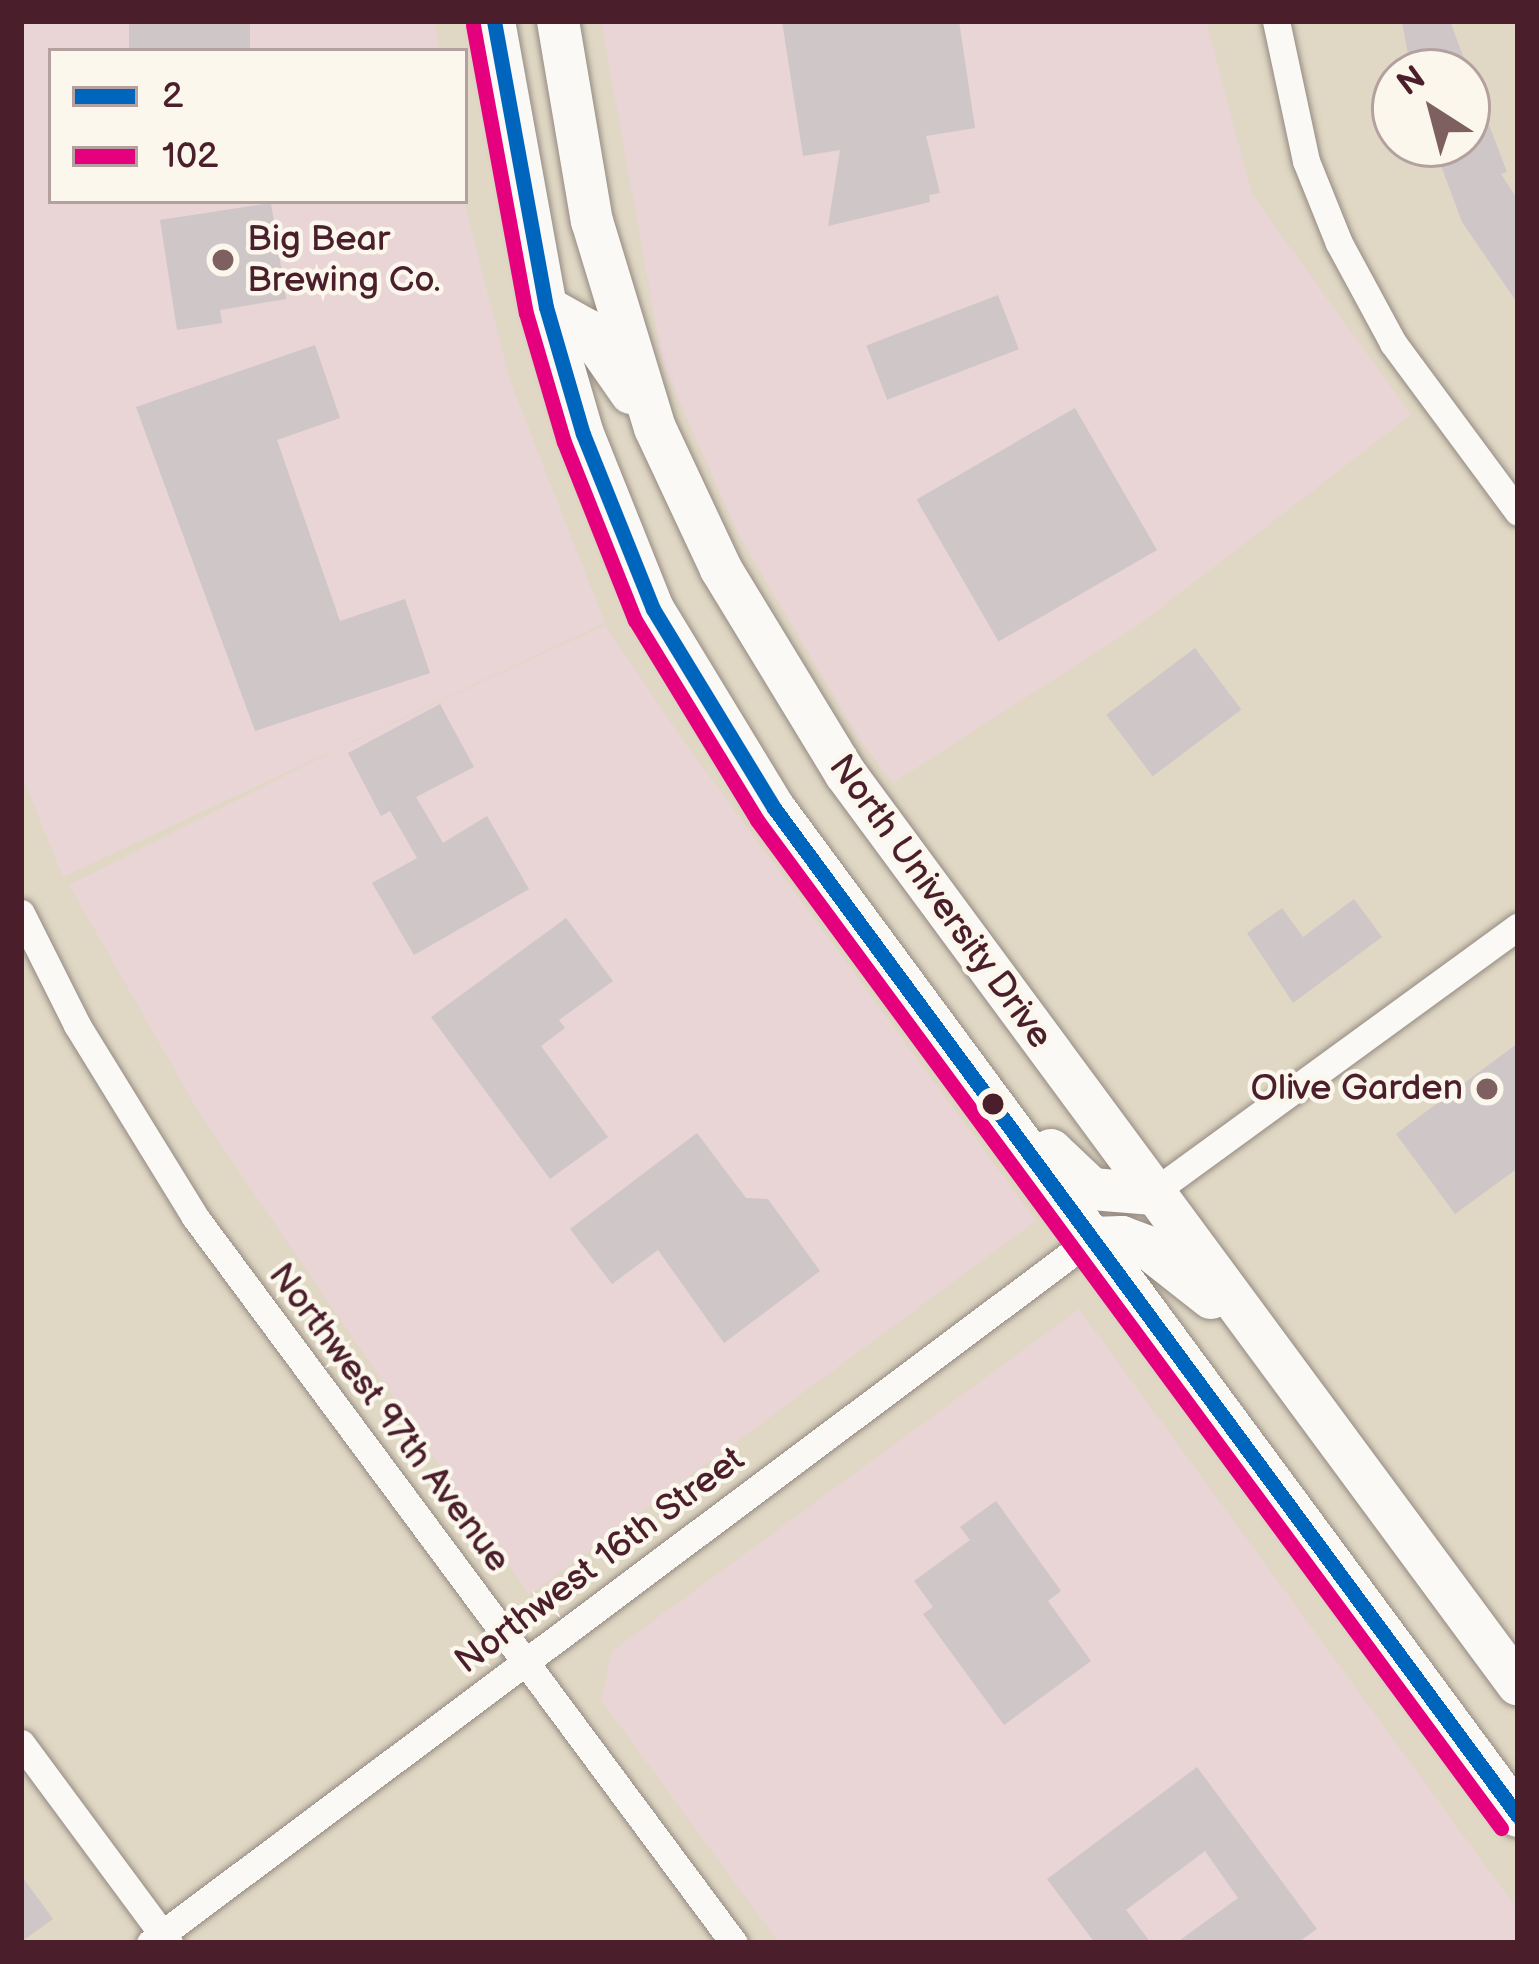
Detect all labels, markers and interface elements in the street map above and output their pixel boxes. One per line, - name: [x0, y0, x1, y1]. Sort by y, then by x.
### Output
- legend: [48, 48, 468, 204]
- north arrow: [1371, 48, 1491, 168]
- text: N: [1390, 58, 1433, 105]
- text: 2: [162, 75, 183, 118]
- text: 102: [162, 135, 218, 178]
- place label: Big Bear Brewing Co.: [247, 217, 440, 302]
- marker: Big Bear Brewing Co.: [210, 247, 236, 273]
- street label: North University Drive: [818, 746, 1062, 1058]
- place label: Olive Garden: [1250, 1067, 1463, 1111]
- marker: Olive Garden: [1474, 1076, 1500, 1102]
- unlabelled marker: [982, 1093, 1004, 1115]
- street label: Northwest 97th Avenue: [259, 1255, 519, 1581]
- street label: Northwest 16th Street: [447, 1438, 753, 1684]

